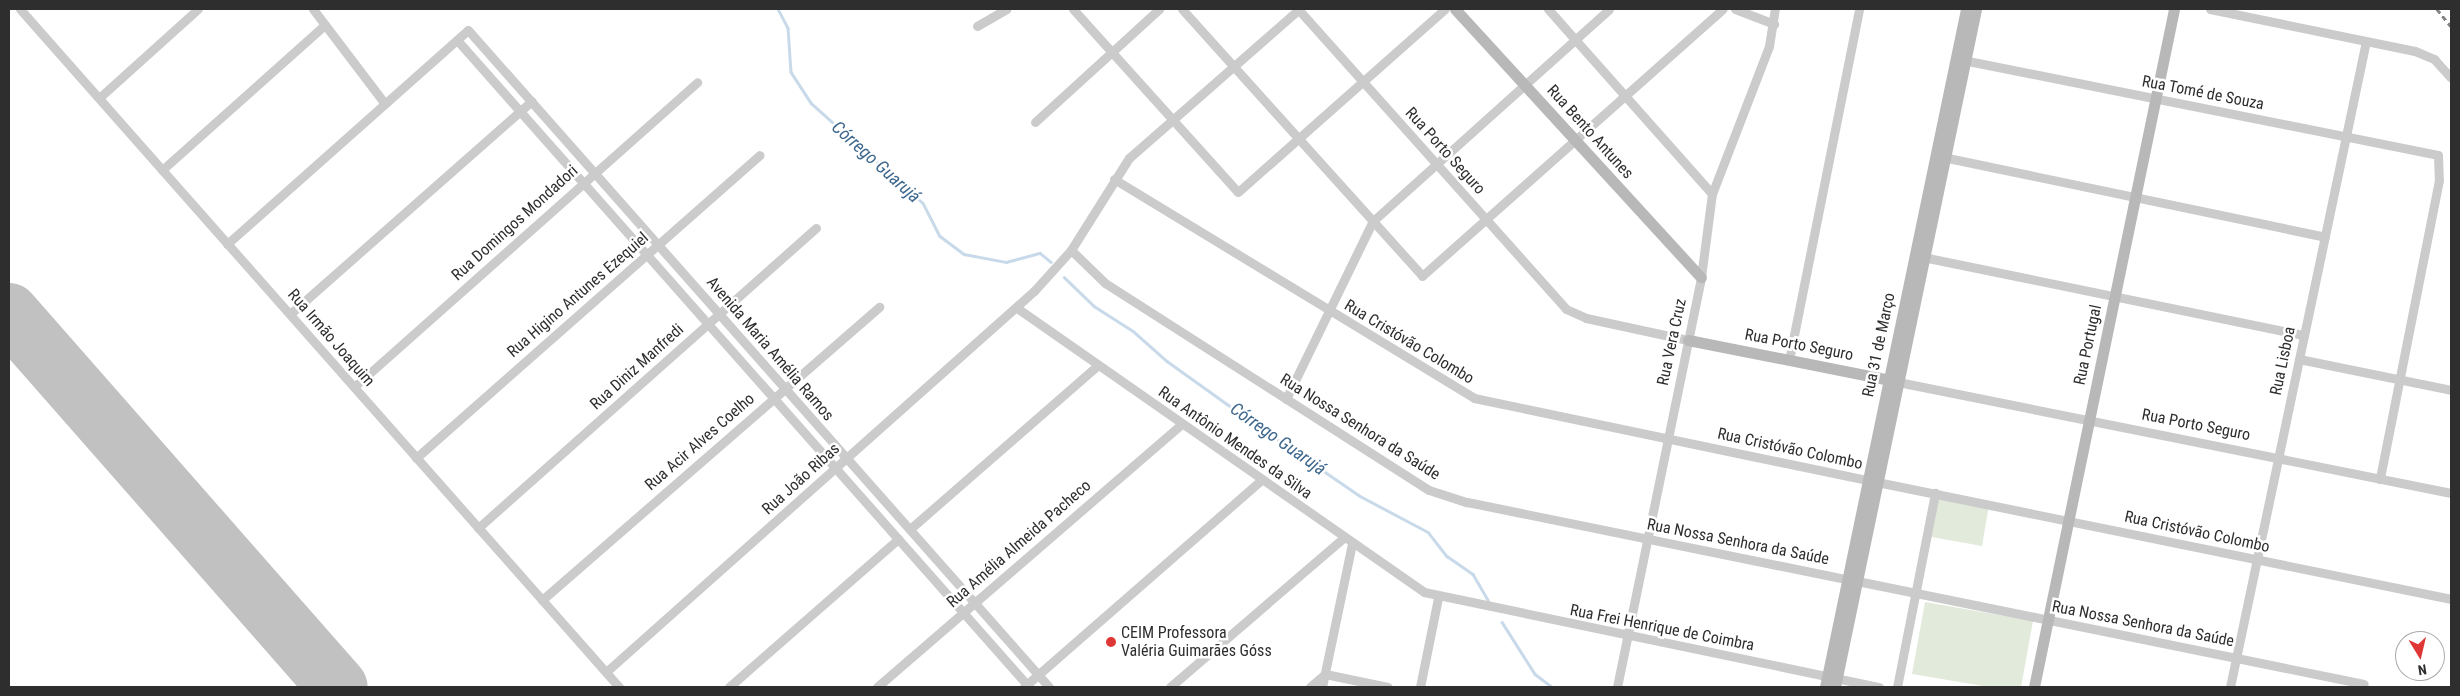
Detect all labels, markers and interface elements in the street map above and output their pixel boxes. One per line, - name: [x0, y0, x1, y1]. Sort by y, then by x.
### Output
- street label: Rua Tomé de Souza: [2140, 72, 2266, 114]
- street label: Rua Bento Antunes: [1543, 81, 1637, 183]
- street label: Rua Porto Seguro: [1401, 104, 1489, 198]
- water label: Córrego Guarujá: [827, 117, 925, 207]
- street label: Rua Domingos Mondadori: [448, 161, 582, 285]
- street label: Rua Higino Antunes Ezequiel: [503, 228, 653, 362]
- street label: Avenida Maria Amélia Ramos: [702, 273, 838, 425]
- street label: Rua Irmão Joaquim: [283, 285, 379, 391]
- street label: Rua 31 de Março: [1859, 291, 1899, 399]
- street label: Rua Cristóvão Colombo: [1341, 296, 1477, 388]
- street label: Rua Vera Cruz: [1653, 297, 1691, 387]
- street label: Rua Portugal: [2070, 303, 2106, 387]
- street label: Rua Diniz Manfredi: [586, 320, 688, 414]
- street label: Rua Porto Seguro: [1743, 325, 1855, 365]
- street label: Rua Lisboa: [2266, 325, 2300, 397]
- street label: Rua Nossa Senhora da Saúde: [1276, 370, 1444, 484]
- street label: Rua Antônio Mendes da Silva: [1154, 383, 1316, 503]
- street label: Rua Acir Alves Coelho: [641, 389, 759, 495]
- water label: Córrego Guarujá: [1226, 398, 1330, 480]
- street label: Rua Porto Seguro: [2140, 405, 2252, 445]
- street label: Rua Cristóvão Colombo: [1716, 424, 1864, 474]
- street label: Rua João Ribas: [758, 439, 844, 519]
- street label: Rua Amélia Almeida Pacheco: [943, 476, 1095, 612]
- street label: Rua Cristóvão Colombo: [2123, 507, 2271, 557]
- street label: Rua Nossa Senhora da Saúde: [1645, 515, 1831, 569]
- street label: Rua Nossa Senhora da Saúde: [2050, 597, 2236, 651]
- street label: Rua Frei Henrique de Coimbra: [1568, 601, 1756, 655]
- place label: CEIM Professora Valéria Guimarães Góss: [1121, 623, 1272, 661]
- north arrow: [2395, 631, 2445, 681]
- marker: CEIM Professora Valéria Guimarães Góss: [1105, 636, 1117, 648]
- text: N: [2417, 661, 2428, 678]

